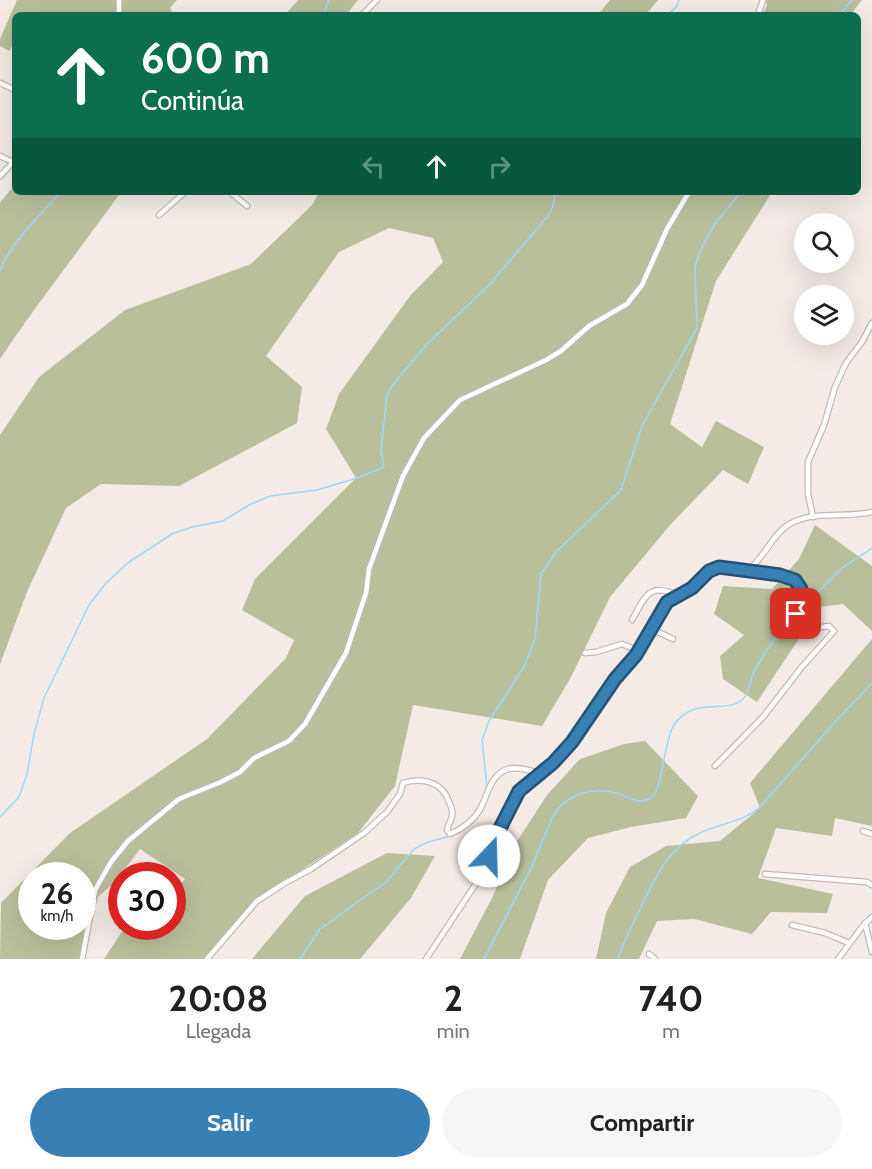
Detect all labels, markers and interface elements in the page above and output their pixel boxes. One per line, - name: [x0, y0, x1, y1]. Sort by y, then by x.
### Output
- text: 600 m: [141, 32, 270, 84]
- icon: ahead: [42, 36, 120, 114]
- text: Continúa: [141, 84, 244, 117]
- icon: left: [357, 150, 390, 183]
- icon: ahead: [420, 150, 453, 183]
- icon: right: [483, 150, 516, 183]
- map controls: [794, 213, 854, 345]
- button: search: [794, 213, 854, 273]
- button: layers: [794, 285, 854, 345]
- pin: [770, 588, 821, 639]
- icon: arrive: [779, 597, 812, 630]
- position arrow: [457, 824, 521, 888]
- speed limit sign: 30: [108, 862, 186, 940]
- text: 26: [41, 875, 73, 912]
- text: km/h: [41, 907, 73, 925]
- text: 20:08: [169, 976, 268, 1020]
- text: 2: [444, 976, 463, 1020]
- text: 740: [638, 976, 703, 1020]
- text: Llegada: [186, 1019, 251, 1043]
- text: min: [437, 1019, 470, 1043]
- text: m: [662, 1019, 680, 1043]
- button: Salir: [30, 1088, 430, 1157]
- button: Compartir: [442, 1088, 842, 1157]

